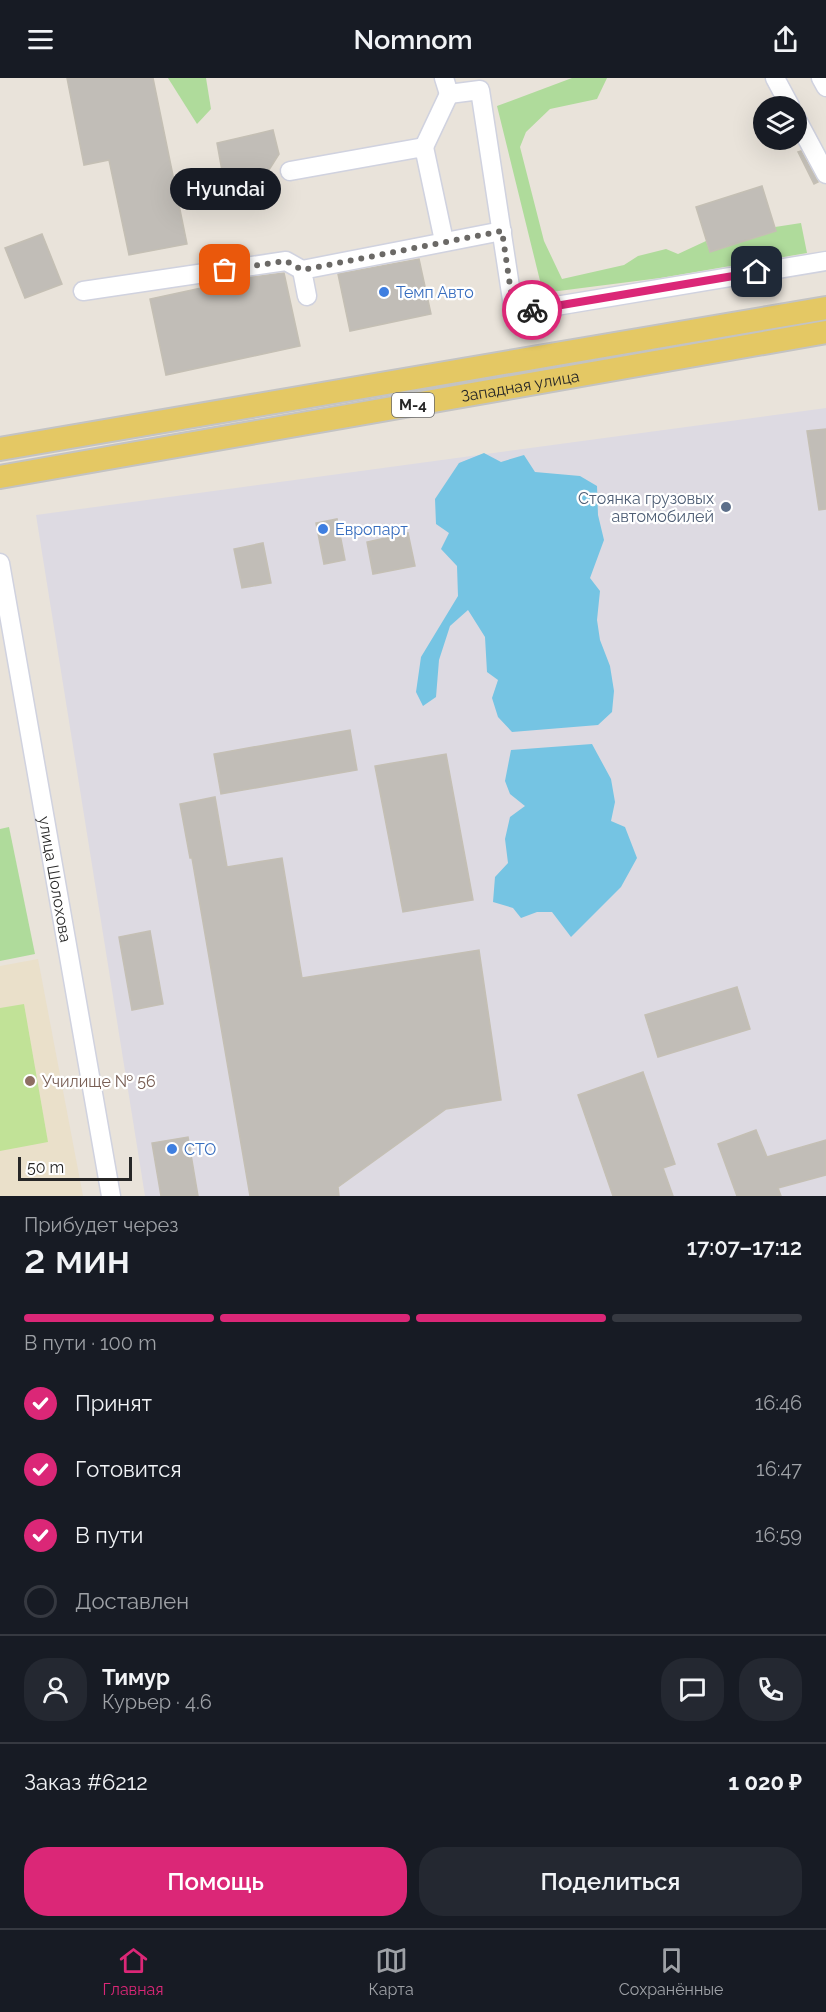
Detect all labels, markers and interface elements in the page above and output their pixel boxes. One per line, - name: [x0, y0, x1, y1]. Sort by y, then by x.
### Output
- icon: menu: [24, 23, 57, 56]
- icon: share: [769, 23, 802, 56]
- text: Nomnom: [353, 24, 473, 55]
- map controls: [753, 96, 807, 150]
- button: layers: [753, 96, 807, 150]
- callout: Hyundai: [170, 168, 280, 210]
- text: Hyundai: [186, 177, 265, 201]
- pin: [199, 244, 250, 295]
- pin: [731, 246, 782, 297]
- icon: bag: [208, 253, 241, 286]
- icon: home: [740, 255, 773, 288]
- courier: [502, 280, 562, 340]
- place label: Темп Авто: [396, 283, 474, 302]
- marker: Темп Авто: [377, 285, 391, 299]
- icon: bike: [516, 294, 549, 327]
- street label: Западная улица: [459, 366, 581, 406]
- road number: М-4: [392, 393, 434, 417]
- place label: Стоянка грузовых автомобилей: [578, 489, 714, 526]
- marker: Стоянка грузовых автомобилей: [719, 500, 733, 514]
- place label: Европарт: [335, 520, 408, 539]
- marker: Европарт: [316, 522, 330, 536]
- street label: улица Шолохова: [35, 815, 75, 944]
- place label: Училище № 56: [42, 1072, 156, 1091]
- marker: Училище № 56: [23, 1074, 37, 1088]
- place label: СТО: [184, 1140, 216, 1159]
- marker: СТО: [165, 1142, 179, 1156]
- scale bar: [18, 1154, 132, 1182]
- text: 50 m: [27, 1158, 64, 1177]
- text: Прибудет через: [24, 1213, 178, 1237]
- text: 17:07–17:12: [687, 1234, 802, 1260]
- text: 2 мин: [24, 1236, 130, 1282]
- text: В пути · 100 m: [24, 1331, 157, 1355]
- icon: check: [24, 1387, 57, 1420]
- text: Принят: [75, 1390, 152, 1416]
- text: 16:46: [755, 1391, 802, 1415]
- icon: check: [24, 1453, 57, 1486]
- text: Готовится: [75, 1456, 182, 1482]
- text: 16:47: [756, 1457, 802, 1481]
- icon: check: [24, 1519, 57, 1552]
- text: В пути: [75, 1522, 143, 1548]
- text: 16:59: [755, 1523, 802, 1547]
- text: Доставлен: [75, 1588, 189, 1614]
- button: person: [24, 1658, 87, 1721]
- button: chat: [661, 1658, 724, 1721]
- button: phone: [739, 1658, 802, 1721]
- text: Тимур: [102, 1664, 170, 1690]
- text: Курьер · 4.6: [102, 1690, 212, 1714]
- text: Заказ #6212: [24, 1769, 148, 1795]
- text: 1 020 ₽: [728, 1769, 802, 1795]
- button: Помощь: [24, 1847, 407, 1916]
- button: Поделиться: [419, 1847, 802, 1916]
- tab: Главная: [103, 1944, 164, 1999]
- tab: Карта: [369, 1944, 414, 1999]
- tab: Сохранённые: [619, 1944, 723, 1999]

